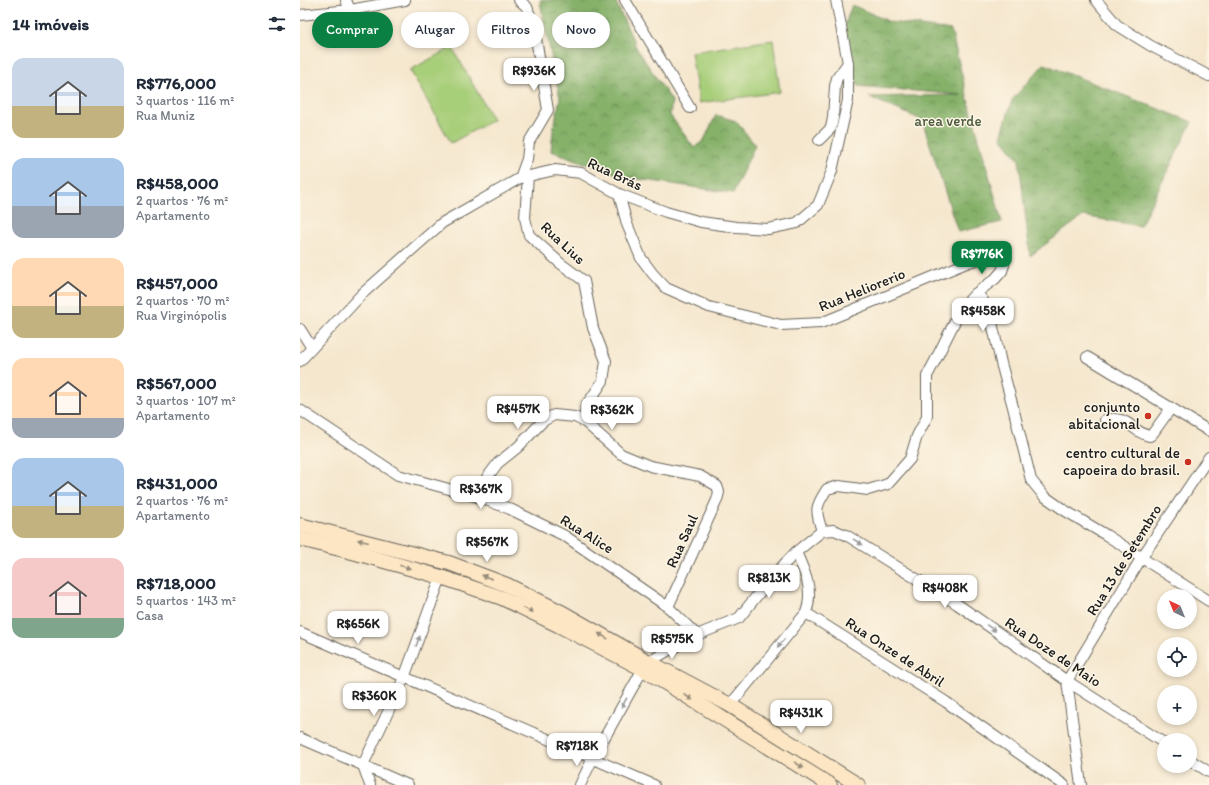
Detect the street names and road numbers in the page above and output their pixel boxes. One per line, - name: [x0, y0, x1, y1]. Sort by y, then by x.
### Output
- street label: Rua Brás: [585, 154, 645, 195]
- street label: Rua Lius: [537, 218, 589, 268]
- street label: Rua Heliorerio: [816, 264, 908, 316]
- street label: Rua 13 de Setembro: [1083, 501, 1165, 619]
- street label: Rua Alice: [557, 511, 617, 557]
- street label: Rua Saul: [662, 511, 702, 571]
- street label: Rua Onze de Abril: [842, 613, 949, 691]
- street label: Rua Doze de Maio: [1001, 613, 1105, 691]

